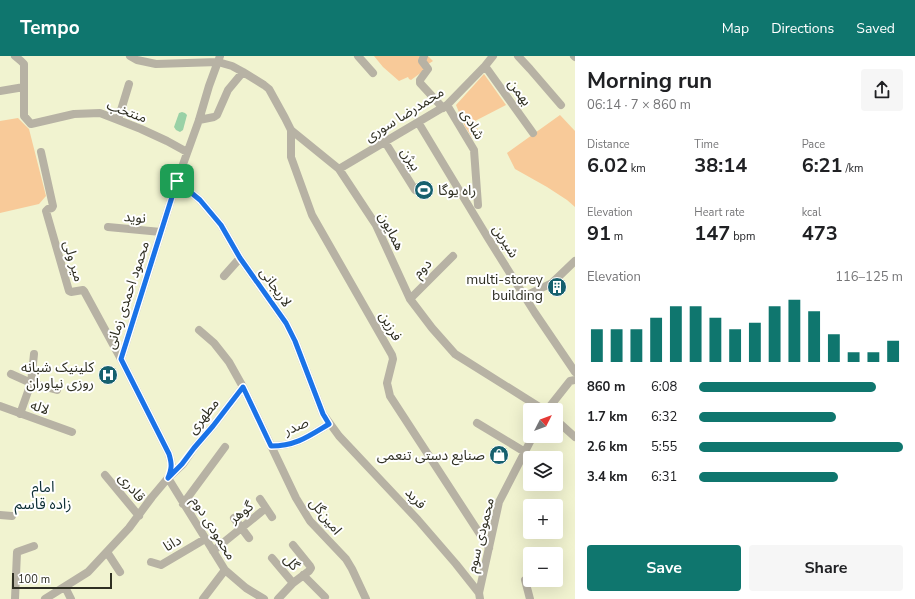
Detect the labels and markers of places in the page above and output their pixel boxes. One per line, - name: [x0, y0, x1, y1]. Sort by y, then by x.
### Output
- pin: [160, 164, 194, 198]
- sports icon: راه یوگا: [413, 179, 435, 201]
- place label: راه یوگا: [438, 181, 476, 200]
- place label: multi-storey building: [466, 270, 544, 305]
- building icon: multi-storey building: [546, 276, 568, 298]
- place label: کلینیک شبانه روزی نیاوران: [21, 358, 94, 393]
- hospital icon: کلینیک شبانه روزی نیاوران: [97, 364, 119, 386]
- shop icon: صنایع دستی تنعمی: [488, 444, 510, 466]
- place label: صنایع دستی تنعمی: [377, 446, 485, 466]

